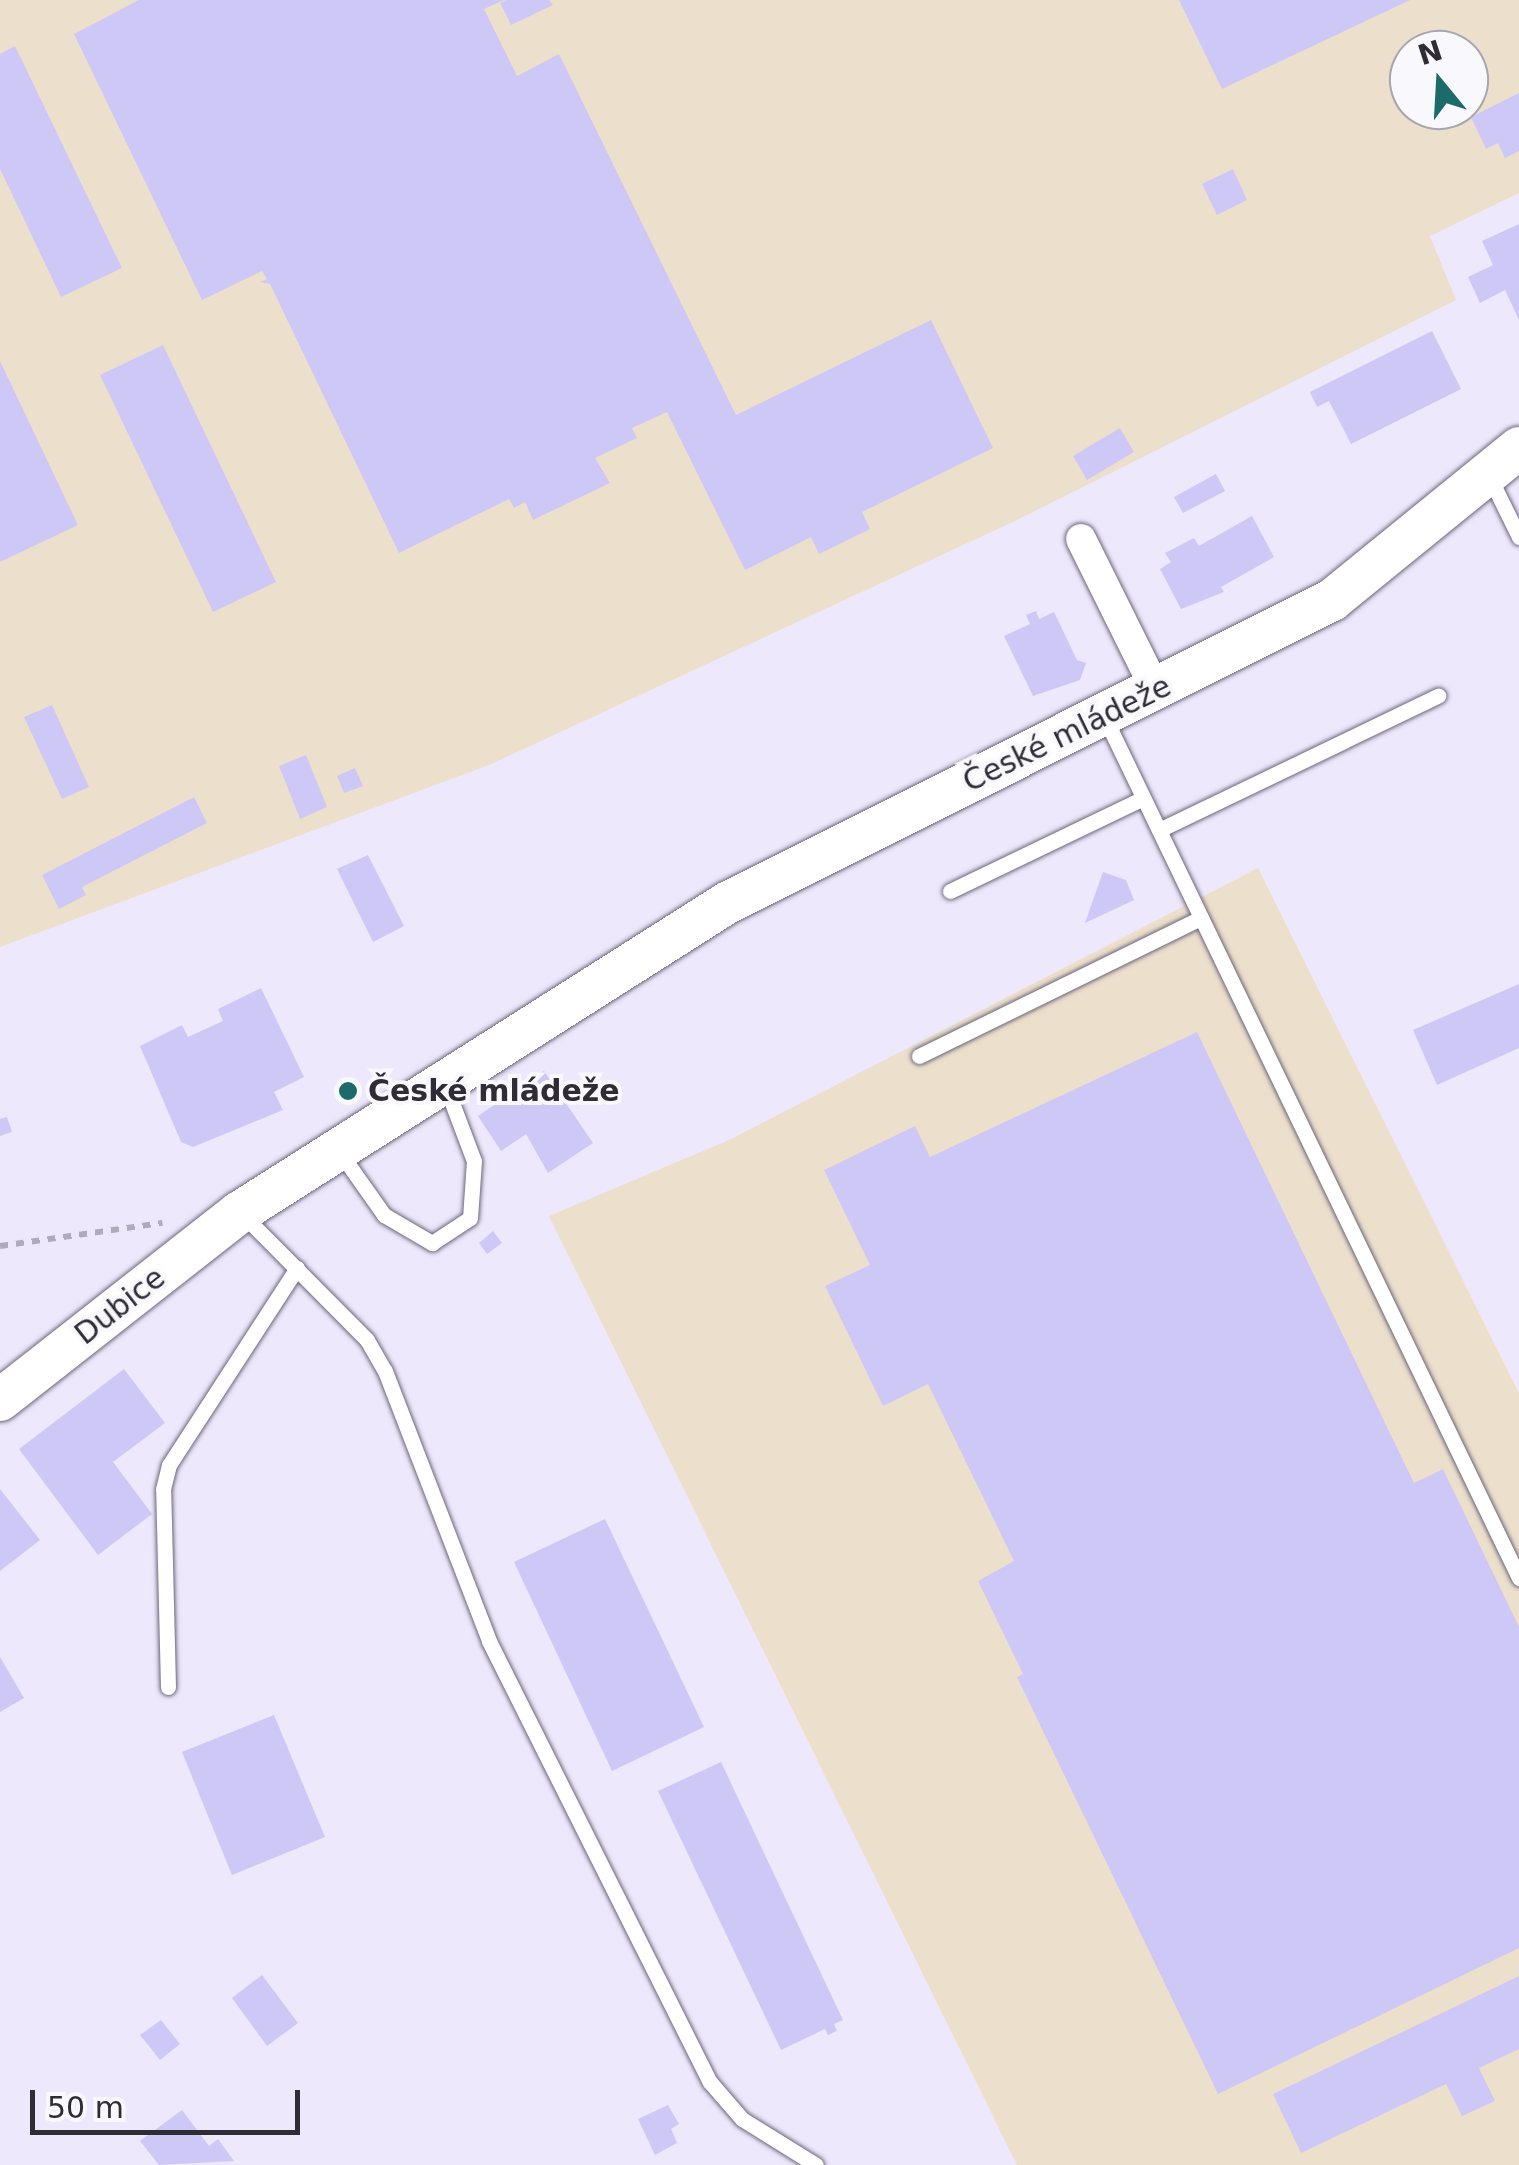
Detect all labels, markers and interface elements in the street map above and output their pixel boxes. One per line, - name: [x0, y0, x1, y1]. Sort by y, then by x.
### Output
- north arrow: [1389, 30, 1489, 130]
- text: N: [1414, 34, 1446, 72]
- street label: České mládeže: [957, 668, 1177, 800]
- place label: České mládeže: [368, 1073, 620, 1109]
- marker: České mládeže: [337, 1080, 359, 1102]
- street label: Dubice: [68, 1260, 172, 1352]
- scale bar: [35, 2070, 305, 2132]
- text: 50 m: [47, 2090, 124, 2125]

